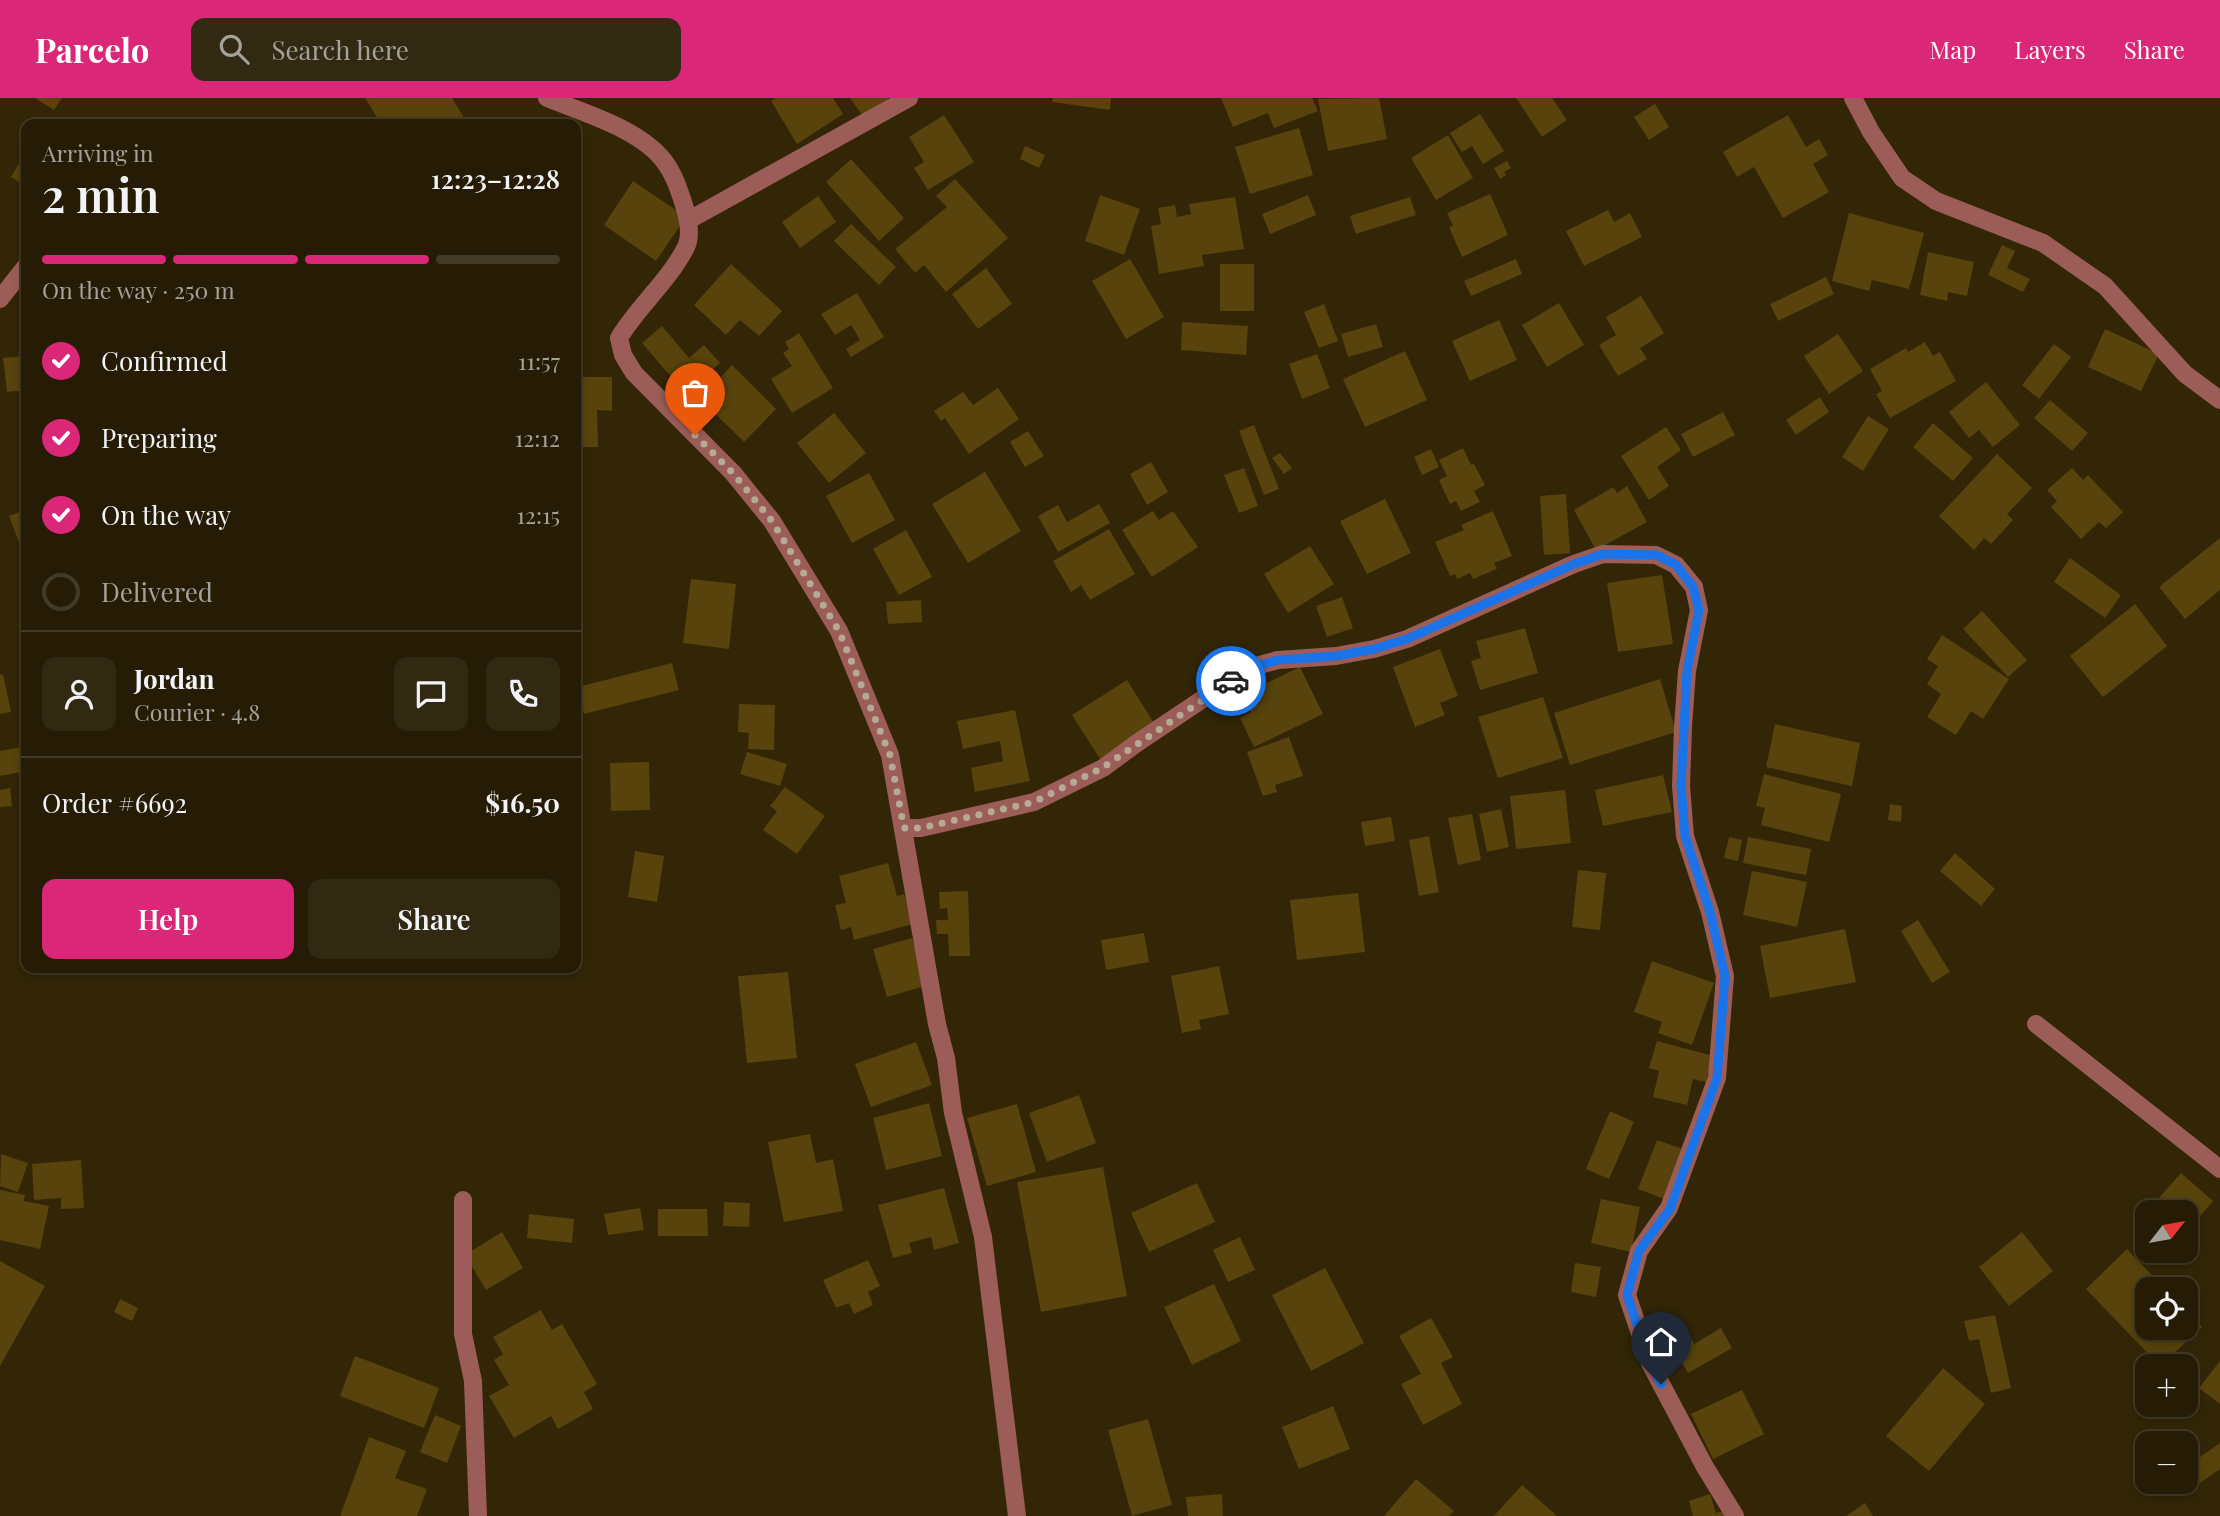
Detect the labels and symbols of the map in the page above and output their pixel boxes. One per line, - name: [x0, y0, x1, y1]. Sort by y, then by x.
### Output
- pin: [665, 363, 725, 435]
- courier: [1196, 646, 1266, 716]
- north arrow: [2135, 1200, 2198, 1264]
- pin: [1631, 1312, 1691, 1384]

